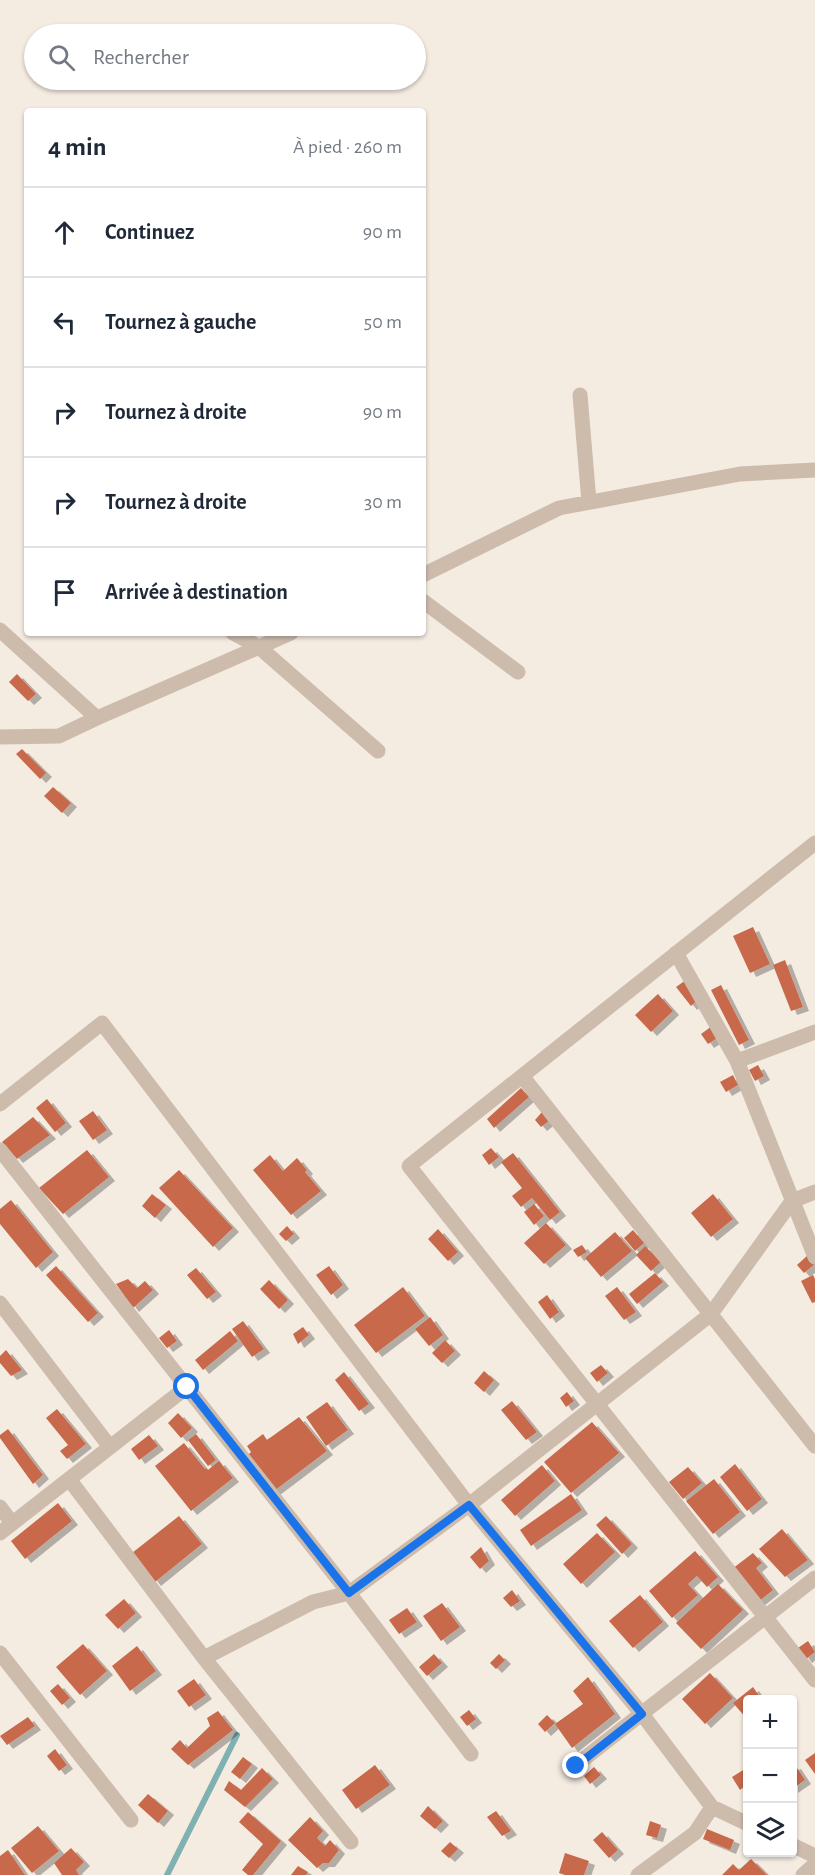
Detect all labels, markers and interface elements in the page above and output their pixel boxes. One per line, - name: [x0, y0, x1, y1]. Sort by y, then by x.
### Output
- search box: [24, 24, 426, 90]
- icon: search: [45, 41, 78, 74]
- text: Rechercher: [93, 46, 189, 68]
- text: 4 min: [48, 134, 107, 160]
- text: À pied · 260 m: [293, 137, 402, 157]
- icon: ahead: [48, 216, 81, 249]
- text: Continuez: [105, 221, 194, 243]
- text: 90 m: [363, 222, 402, 242]
- icon: left: [48, 306, 81, 339]
- text: Tournez à gauche: [105, 311, 256, 333]
- text: 50 m: [364, 312, 402, 332]
- icon: right: [48, 396, 81, 429]
- text: Tournez à droite: [105, 401, 247, 423]
- text: 90 m: [363, 402, 402, 422]
- icon: right: [48, 486, 81, 519]
- text: Tournez à droite: [105, 491, 247, 513]
- text: 30 m: [364, 492, 402, 512]
- icon: arrive: [48, 576, 81, 609]
- text: Arrivée à destination: [105, 581, 288, 603]
- route start: [173, 1373, 199, 1399]
- map controls: [743, 1695, 797, 1857]
- button: +: [743, 1695, 797, 1749]
- button: −: [743, 1749, 797, 1803]
- route end: [562, 1752, 588, 1778]
- button: layers: [743, 1803, 797, 1857]

